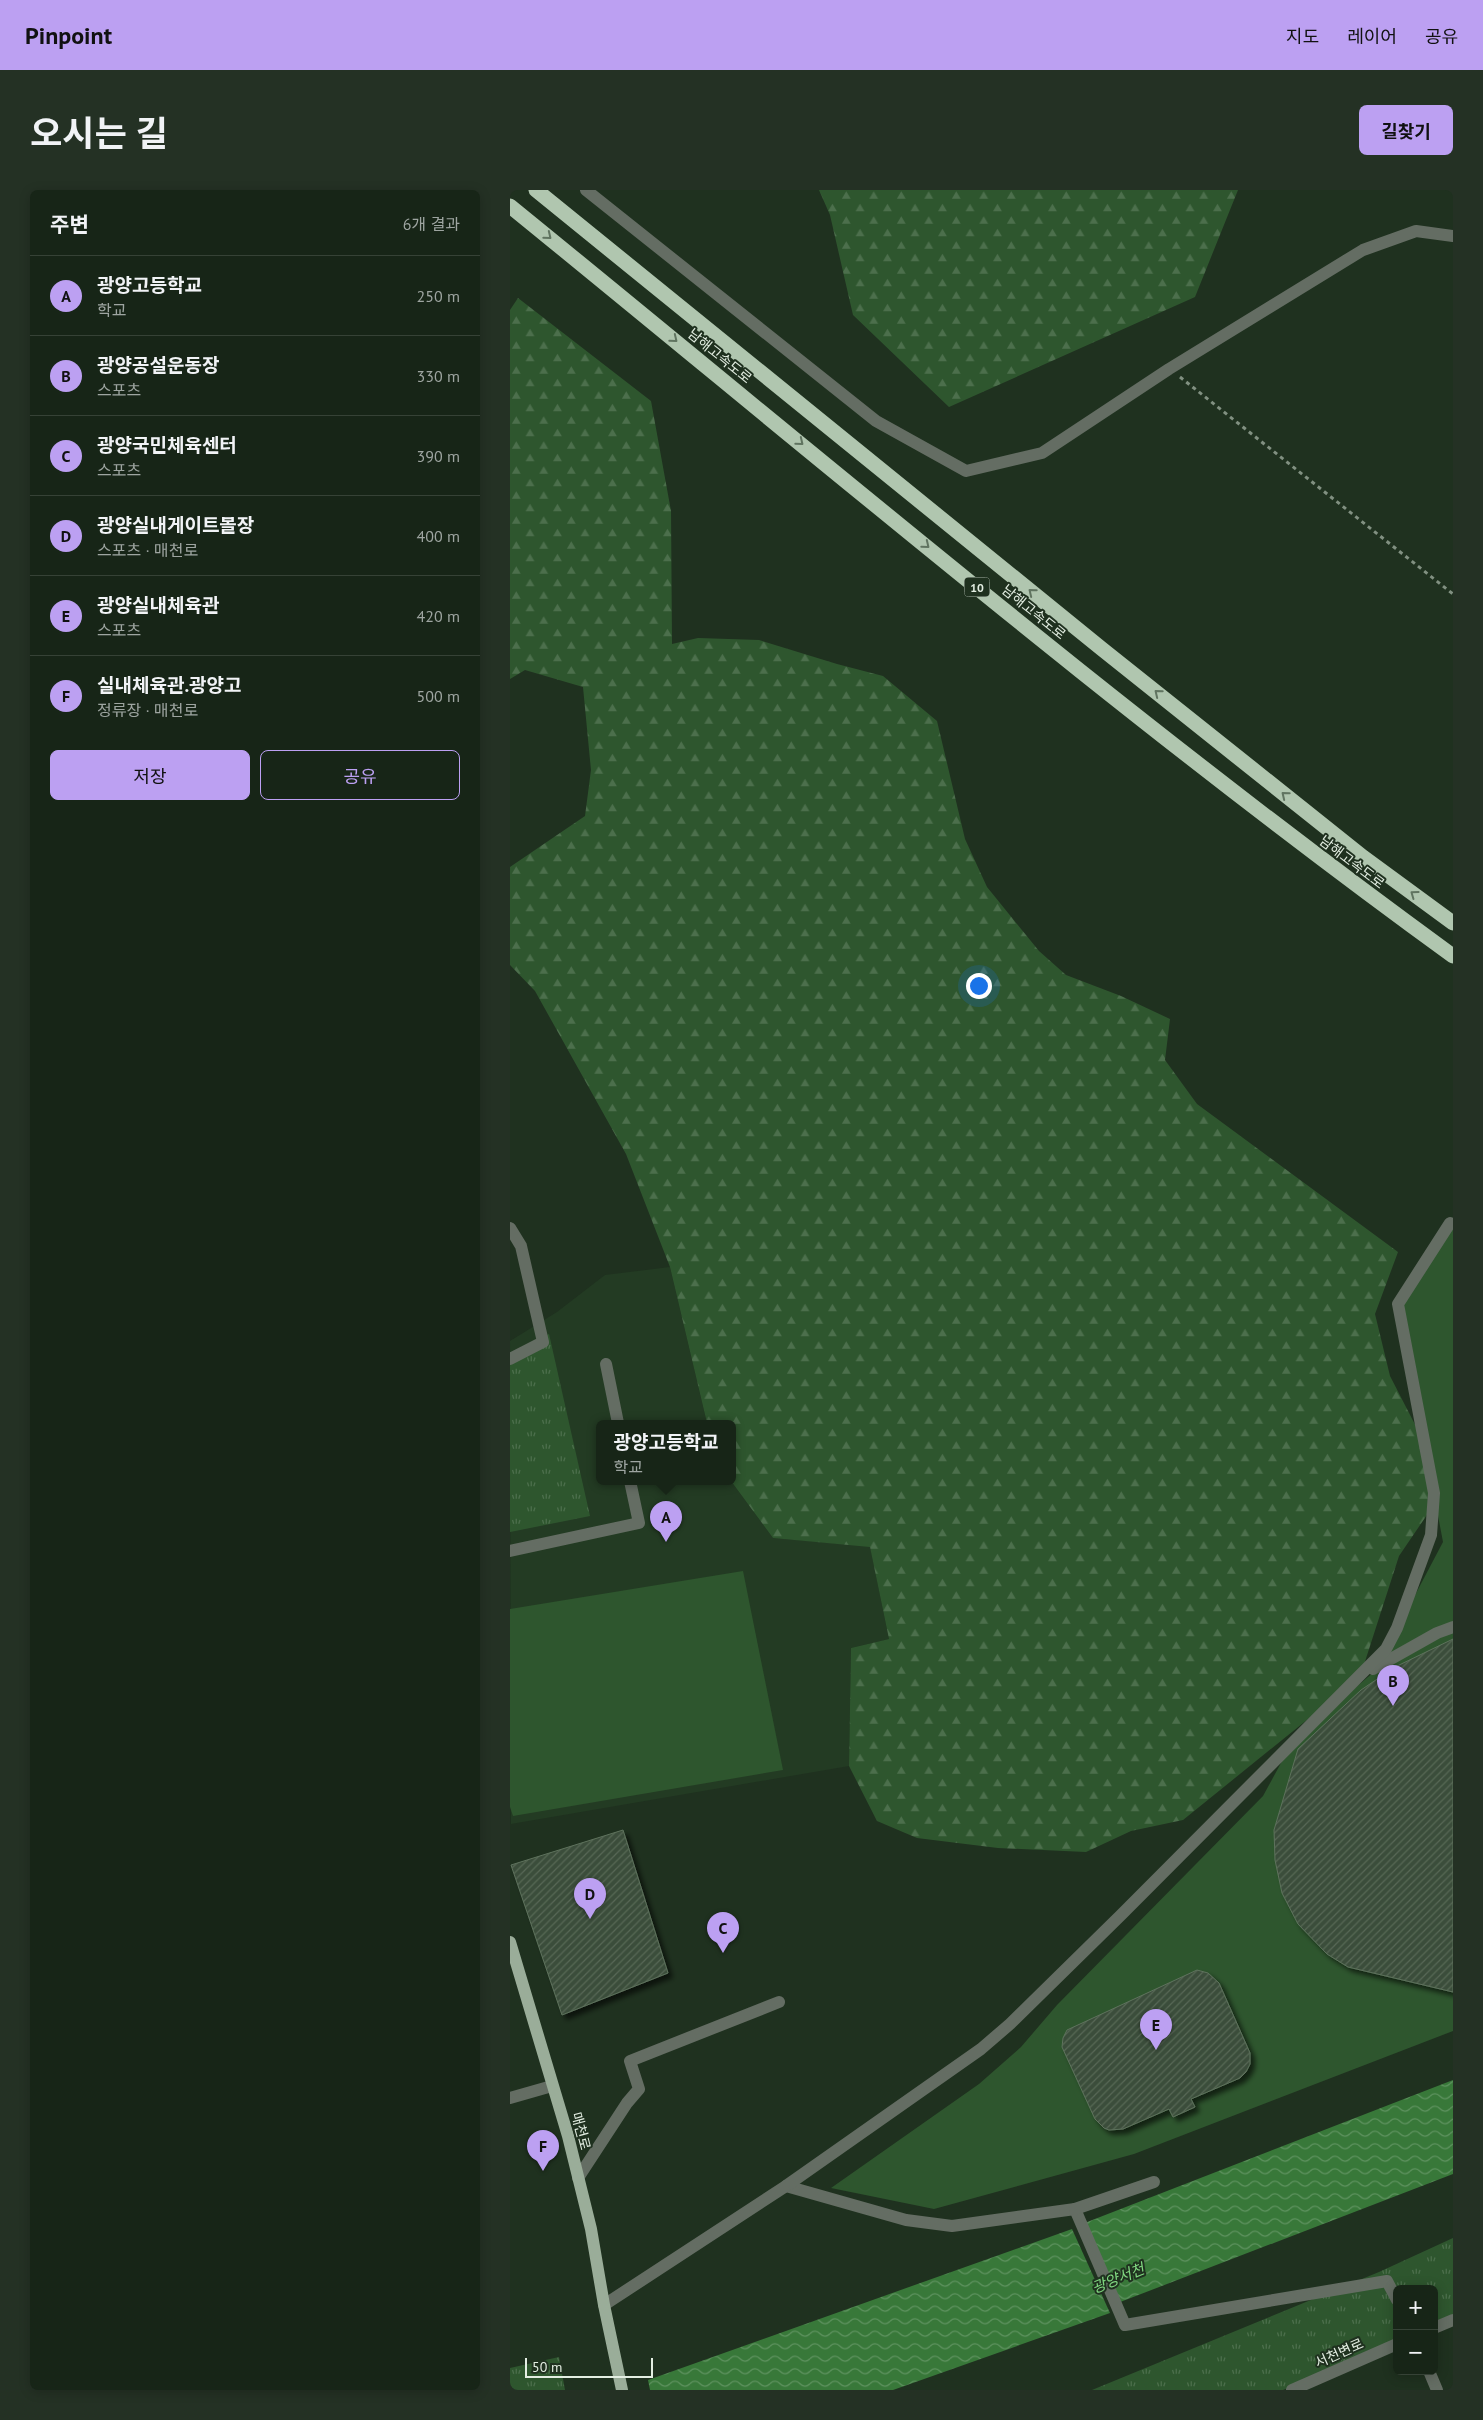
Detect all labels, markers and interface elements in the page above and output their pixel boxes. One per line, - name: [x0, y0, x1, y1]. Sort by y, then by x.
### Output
- text: Pinpoint: [25, 20, 112, 51]
- text: 지도: [1286, 25, 1319, 48]
- text: 레이어: [1347, 25, 1397, 48]
- text: 공유: [1425, 25, 1458, 48]
- button: 길찾기: [1359, 105, 1453, 155]
- text: 오시는 길: [30, 110, 168, 156]
- text: 주변: [50, 211, 89, 238]
- text: 6개 결과: [403, 214, 460, 234]
- one-way arrow: [542, 231, 551, 239]
- text: 광양고등학교: [97, 273, 202, 297]
- text: A: [61, 286, 71, 306]
- text: 250 m: [417, 286, 460, 306]
- text: 학교: [97, 300, 126, 320]
- street label: 남해고속도로: [684, 325, 756, 387]
- one-way arrow: [668, 334, 677, 343]
- text: 광양공설운동장: [97, 353, 219, 377]
- text: B: [61, 366, 71, 386]
- text: 330 m: [417, 366, 460, 386]
- text: 스포츠: [97, 380, 141, 400]
- text: 광양국민체육센터: [97, 433, 237, 457]
- one-way arrow: [794, 436, 803, 445]
- text: C: [62, 446, 70, 466]
- text: 390 m: [417, 446, 460, 466]
- text: 스포츠: [97, 460, 141, 480]
- text: 광양실내게이트볼장: [97, 513, 254, 537]
- text: D: [61, 526, 71, 546]
- text: 400 m: [417, 526, 460, 546]
- one-way arrow: [920, 539, 929, 548]
- text: 스포츠 · 매천로: [97, 540, 198, 560]
- road number: 10: [964, 578, 990, 597]
- street label: 남해고속도로: [998, 581, 1070, 643]
- one-way arrow: [1029, 589, 1038, 597]
- text: 광양실내체육관: [97, 593, 219, 617]
- text: E: [62, 606, 70, 626]
- text: 420 m: [417, 606, 460, 626]
- text: 스포츠: [97, 620, 141, 640]
- text: 실내체육관.광양고: [97, 673, 242, 697]
- text: F: [62, 686, 70, 706]
- text: 500 m: [417, 686, 460, 706]
- one-way arrow: [1155, 691, 1164, 699]
- text: 정류장 · 매천로: [97, 700, 198, 720]
- button: 저장: [50, 750, 250, 800]
- button: 공유: [260, 750, 460, 800]
- one-way arrow: [1282, 792, 1291, 800]
- street label: 남해고속도로: [1316, 832, 1388, 893]
- one-way arrow: [1411, 892, 1420, 900]
- your location: [966, 973, 992, 999]
- popup: [596, 1420, 736, 1485]
- text: 광양고등학교: [614, 1430, 718, 1454]
- text: 학교: [614, 1457, 643, 1477]
- pin: A: [650, 1501, 682, 1542]
- pin: B: [1377, 1665, 1409, 1706]
- pin: D: [574, 1878, 606, 1919]
- pin: C: [707, 1912, 739, 1953]
- pin: E: [1140, 2009, 1172, 2050]
- street label: 매천로: [567, 2110, 595, 2152]
- pin: F: [527, 2130, 559, 2171]
- water label: 광양서천: [1089, 2258, 1149, 2297]
- map controls: [1393, 2285, 1438, 2375]
- button: +: [1393, 2285, 1438, 2330]
- button: −: [1393, 2330, 1438, 2375]
- street label: 서천변로: [1312, 2334, 1366, 2372]
- scale bar: [525, 2355, 652, 2378]
- text: 50 m: [532, 2358, 562, 2376]

